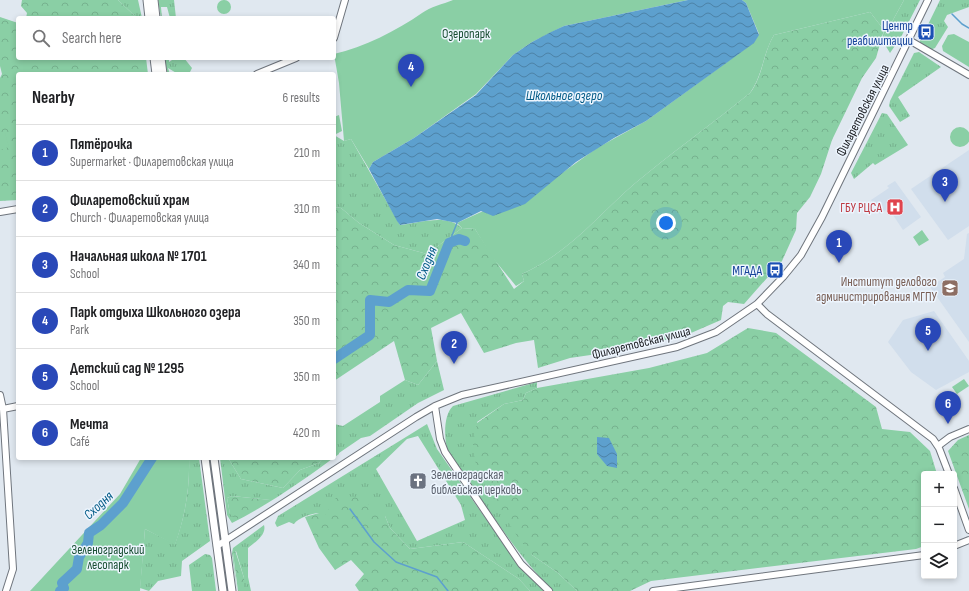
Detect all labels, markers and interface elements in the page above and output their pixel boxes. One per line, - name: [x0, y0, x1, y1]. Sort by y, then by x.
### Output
- search box: [16, 16, 336, 60]
- place label: Центр реабилитации: [847, 18, 913, 49]
- bus stop icon: Центр реабилитации: [916, 22, 936, 42]
- park label: Озеропарк: [442, 26, 490, 42]
- icon: search: [30, 27, 52, 49]
- text: Search here: [62, 29, 122, 48]
- pin: 4: [398, 54, 424, 87]
- street label: Филаретовская улица: [833, 62, 893, 159]
- water label: Школьное озеро: [526, 87, 603, 104]
- text: Nearby: [32, 88, 75, 108]
- text: 6 results: [282, 90, 320, 106]
- text: Пятёрочка: [70, 135, 132, 154]
- text: 1: [42, 145, 48, 161]
- text: 210 m: [294, 145, 320, 161]
- text: Supermarket · Филаретовская улица: [70, 154, 234, 170]
- pin: 3: [932, 169, 958, 202]
- text: Филаретовский храм: [70, 191, 189, 210]
- hospital icon: ГБУ РЦСА: [885, 197, 905, 217]
- place label: ГБУ РЦСА: [840, 200, 882, 216]
- text: 2: [42, 201, 48, 217]
- text: 310 m: [294, 201, 320, 217]
- text: Church · Филаретовская улица: [70, 210, 209, 226]
- your location: [656, 213, 676, 233]
- pin: 1: [826, 230, 852, 263]
- water label: Сходня: [412, 244, 441, 282]
- text: Начальная школа № 1701: [70, 247, 207, 266]
- text: 3: [42, 257, 48, 273]
- text: 340 m: [293, 257, 320, 273]
- bus stop icon: МГАДА: [765, 260, 785, 280]
- place label: МГАДА: [732, 263, 762, 279]
- text: School: [70, 266, 100, 282]
- place label: Институт делового администрирования МГПУ: [816, 274, 937, 305]
- school or university icon: Институт делового администрирования МГПУ: [940, 278, 960, 298]
- text: Парк отдыха Школьного озера: [70, 303, 241, 322]
- text: 4: [42, 313, 48, 329]
- text: 350 m: [293, 313, 320, 329]
- pin: 5: [915, 318, 941, 351]
- text: Park: [70, 322, 89, 338]
- street label: Филаретовская улица: [590, 323, 692, 363]
- pin: 2: [441, 331, 467, 364]
- text: Детский сад № 1295: [70, 359, 184, 378]
- text: 5: [42, 369, 48, 385]
- text: 350 m: [293, 369, 320, 385]
- text: School: [70, 378, 100, 394]
- pin: 6: [935, 391, 961, 424]
- text: Мечта: [70, 415, 108, 434]
- text: 6: [42, 425, 48, 441]
- text: 420 m: [293, 425, 320, 441]
- text: Café: [70, 434, 90, 450]
- place label: Зеленоградская библейская церковь: [431, 467, 521, 498]
- church icon: Зеленоградская библейская церковь: [408, 471, 428, 491]
- map controls: [921, 471, 957, 579]
- button: +: [921, 471, 957, 507]
- water label: Сходня: [80, 487, 117, 523]
- button: −: [921, 507, 957, 543]
- park label: Зеленоградский лесопарк: [71, 542, 145, 573]
- button: layers: [921, 543, 957, 579]

